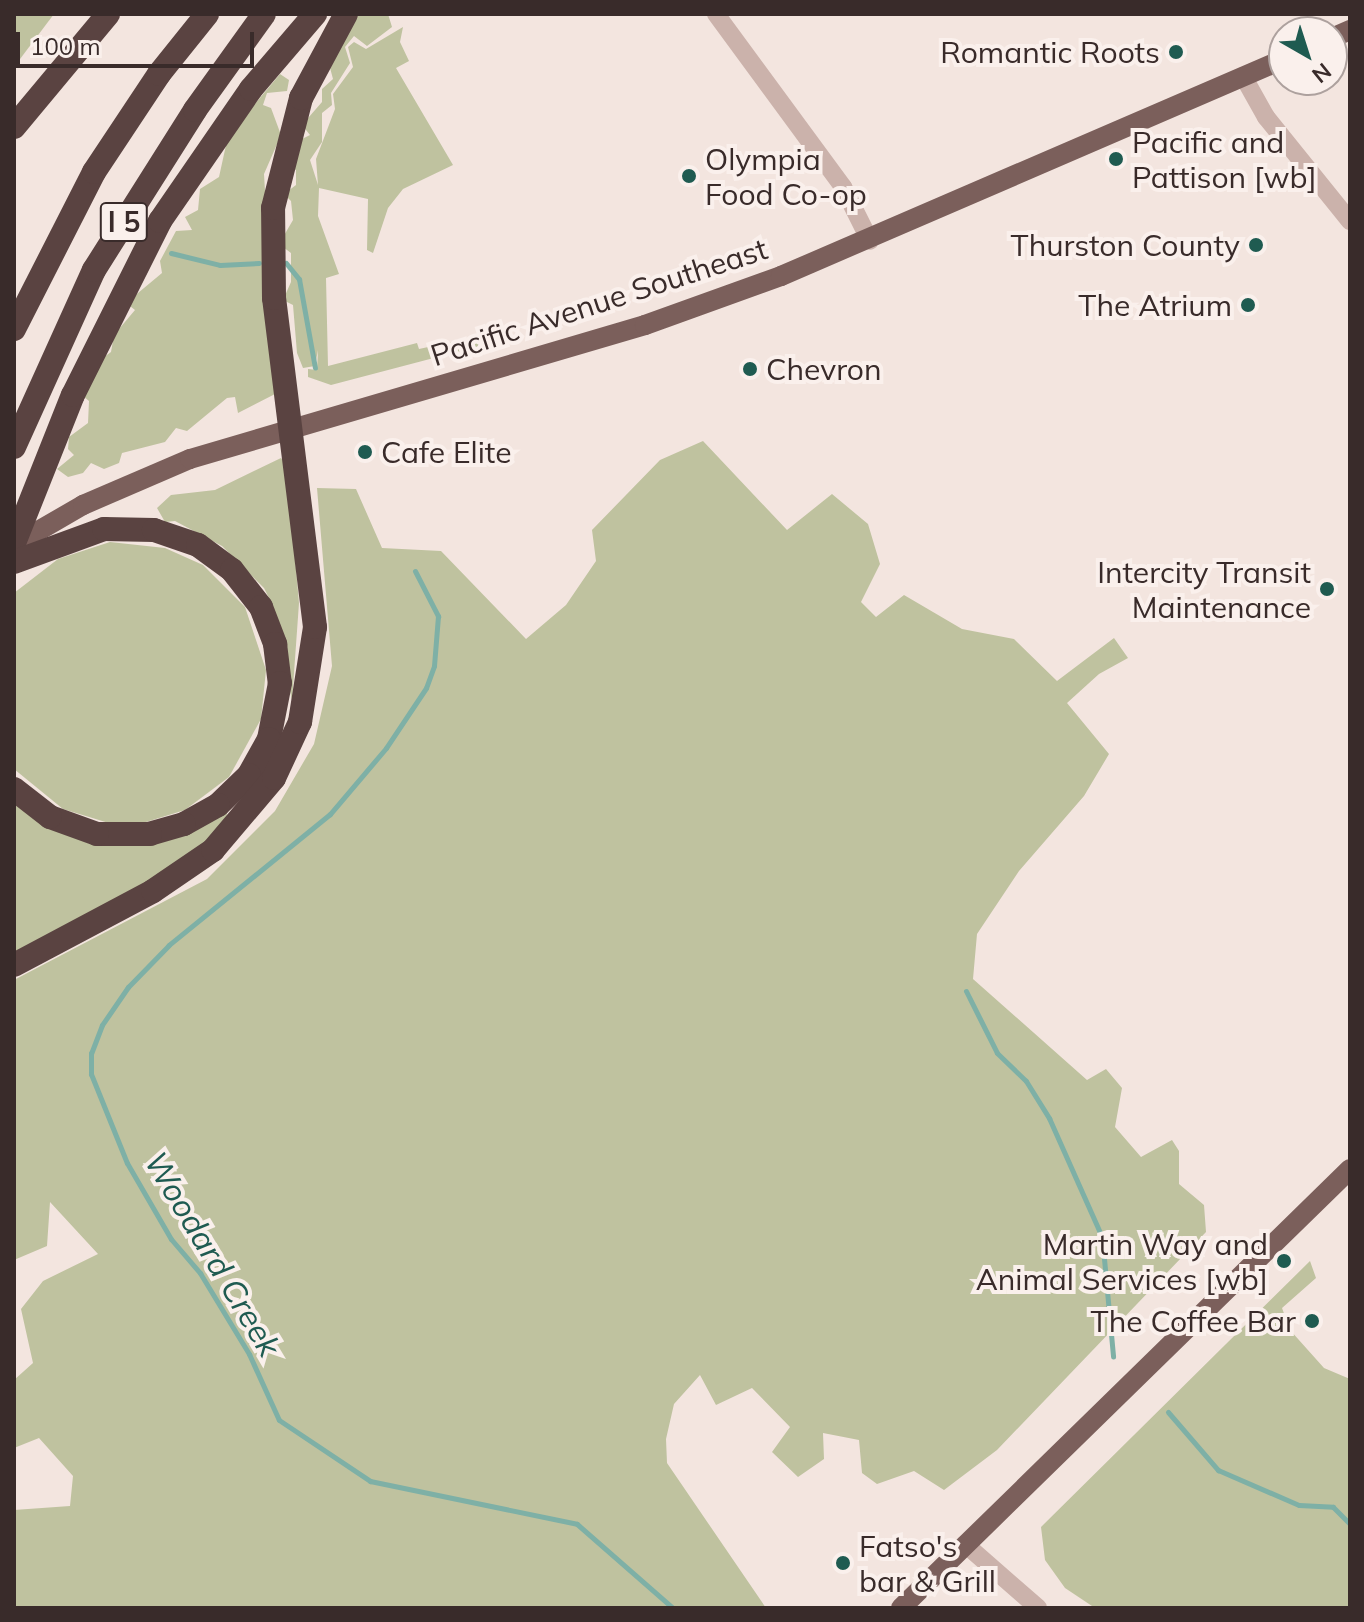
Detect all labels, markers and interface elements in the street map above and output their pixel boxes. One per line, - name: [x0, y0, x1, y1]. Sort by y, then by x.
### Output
- scale bar: [20, 16, 258, 66]
- north arrow: [1268, 16, 1348, 96]
- text: 100 m: [30, 31, 101, 61]
- place label: Romantic Roots: [940, 34, 1160, 70]
- marker: Romantic Roots: [1167, 43, 1185, 61]
- text: N: [1307, 57, 1337, 89]
- place label: Pacific and Pattison [wb]: [1132, 124, 1317, 194]
- place label: Olympia Food Co-op: [705, 141, 867, 212]
- marker: Pacific and Pattison [wb]: [1107, 150, 1125, 168]
- marker: Olympia Food Co-op: [680, 167, 698, 185]
- road number: I 5: [98, 198, 150, 246]
- place label: Thurston County: [1011, 227, 1240, 263]
- street label: Pacific Avenue Southeast: [426, 231, 772, 373]
- marker: Thurston County: [1247, 236, 1265, 254]
- place label: The Atrium: [1078, 287, 1232, 323]
- marker: The Atrium: [1239, 296, 1257, 314]
- place label: Chevron: [766, 351, 882, 387]
- marker: Chevron: [741, 360, 759, 378]
- place label: Cafe Elite: [381, 434, 511, 470]
- marker: Cafe Elite: [356, 443, 374, 461]
- place label: Intercity Transit Maintenance: [1097, 554, 1311, 624]
- marker: Intercity Transit Maintenance: [1318, 580, 1336, 598]
- water label: Woodard Creek: [137, 1145, 289, 1363]
- place label: Martin Way and Animal Services [wb]: [976, 1226, 1268, 1296]
- marker: Martin Way and Animal Services [wb]: [1275, 1252, 1293, 1270]
- place label: The Coffee Bar: [1091, 1303, 1296, 1339]
- marker: The Coffee Bar: [1303, 1312, 1321, 1330]
- place label: Fatso's bar & Grill: [859, 1528, 996, 1598]
- marker: Fatso's bar & Grill: [834, 1554, 852, 1572]

